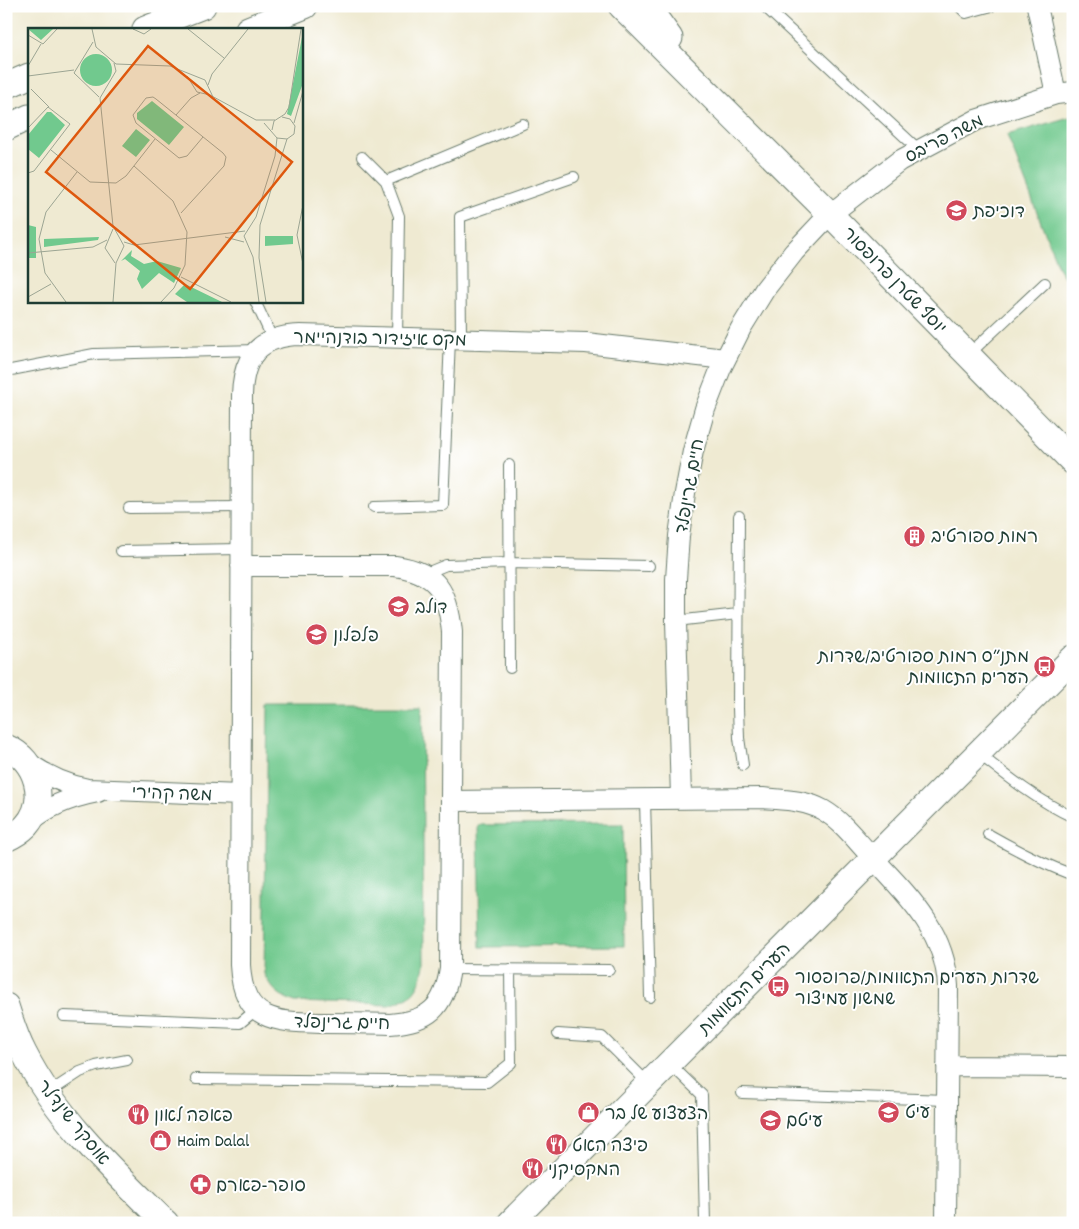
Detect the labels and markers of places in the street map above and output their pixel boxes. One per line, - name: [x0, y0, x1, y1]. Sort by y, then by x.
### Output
- school or university icon: דוכיפת: [945, 199, 969, 223]
- place label: דוכיפת: [972, 201, 1025, 226]
- building icon: רמות ספורטיב: [903, 524, 927, 548]
- place label: רמות ספורטיב: [931, 526, 1038, 551]
- school or university icon: דולב: [387, 595, 411, 619]
- place label: דולב: [415, 597, 448, 622]
- school or university icon: פלפלון: [305, 623, 329, 647]
- place label: פלפלון: [333, 625, 379, 650]
- place label: מתנ״ס רמות ספורטיב/שדרות הערים התאומות: [817, 646, 1029, 692]
- bus stop icon: מתנ״ס רמות ספורטיב/שדרות הערים התאומות: [1033, 654, 1057, 678]
- place label: שדרות הערים התאומות/פרופסור שמשון עמיצור: [795, 967, 1039, 1013]
- bus stop icon: שדרות הערים התאומות/פרופסור שמשון עמיצור: [767, 975, 791, 999]
- school or university icon: עיט: [877, 1100, 901, 1124]
- shop icon: הצעצוע של בר: [577, 1101, 601, 1125]
- place label: עיט: [905, 1102, 930, 1127]
- restaurant icon: פאפה לאון: [126, 1103, 150, 1127]
- place label: הצעצוע של בר: [605, 1103, 709, 1128]
- place label: פאפה לאון: [154, 1105, 233, 1130]
- school or university icon: עיטם: [758, 1108, 782, 1132]
- place label: עיטם: [786, 1110, 823, 1135]
- shop icon: Haim Dalal: [149, 1128, 173, 1152]
- place label: Haim Dalal: [177, 1130, 250, 1155]
- restaurant icon: פיצה האט: [544, 1133, 568, 1157]
- place label: פיצה האט: [572, 1135, 648, 1160]
- restaurant icon: המקסיקני: [520, 1157, 544, 1181]
- place label: המקסיקני: [548, 1159, 620, 1184]
- pharmacy icon: סופר-פארם: [188, 1173, 212, 1197]
- place label: סופר-פארם: [216, 1175, 306, 1200]

